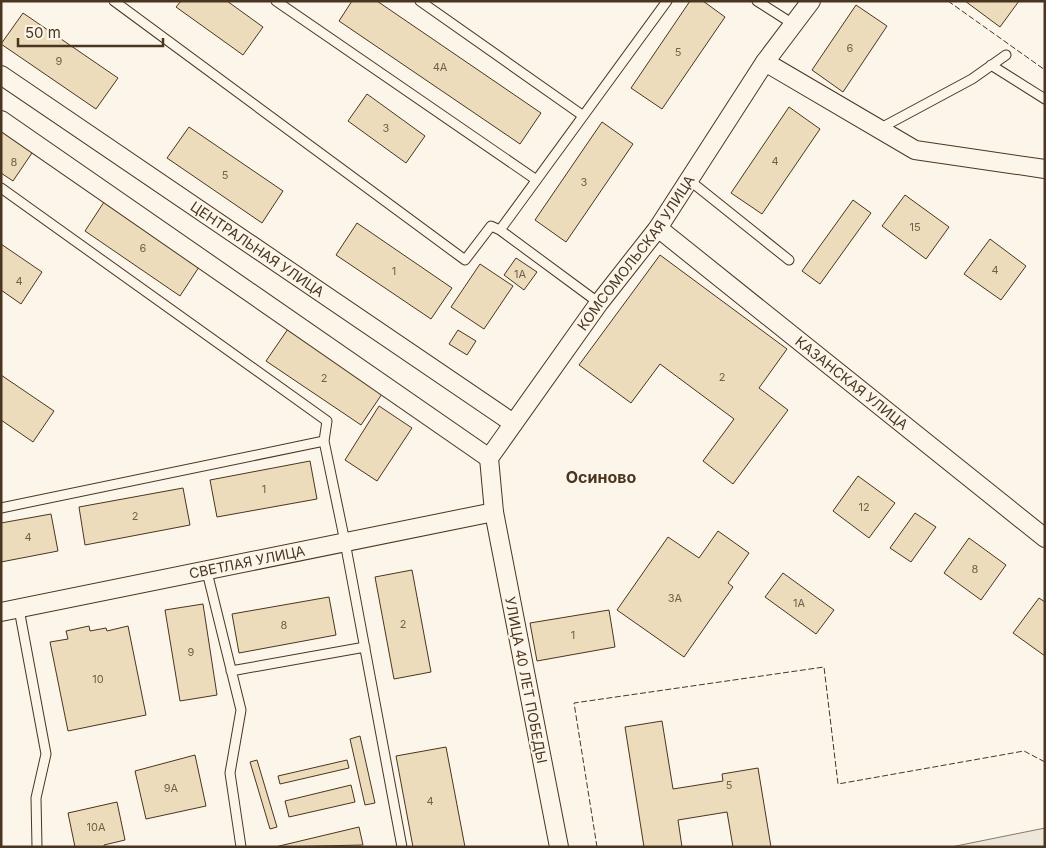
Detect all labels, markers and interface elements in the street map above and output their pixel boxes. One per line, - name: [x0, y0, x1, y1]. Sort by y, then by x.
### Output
- scale bar: [18, 15, 162, 47]
- text: 50 m: [25, 23, 61, 42]
- house number: 6: [847, 41, 854, 55]
- house number: 5: [675, 45, 682, 59]
- house number: 9: [56, 54, 63, 68]
- house number: 4А: [433, 60, 448, 74]
- house number: 3: [383, 121, 390, 135]
- house number: 4: [771, 154, 779, 168]
- house number: 8: [11, 155, 18, 169]
- house number: 5: [222, 168, 229, 182]
- street label: КОМСОМОЛЬСКАЯ УЛИЦА: [573, 172, 698, 333]
- house number: 3: [581, 175, 588, 189]
- street label: ЦЕНТРАЛЬНАЯ УЛИЦА: [188, 197, 328, 300]
- house number: 15: [909, 220, 921, 234]
- house number: 6: [140, 241, 147, 255]
- house number: 4: [991, 263, 999, 277]
- house number: 1: [392, 264, 396, 278]
- house number: 1А: [514, 267, 526, 281]
- house number: 4: [15, 274, 23, 288]
- street label: КАЗАНСКАЯ УЛИЦА: [792, 332, 912, 433]
- house number: 2: [719, 370, 725, 384]
- house number: 2: [321, 371, 327, 385]
- district label: Осиново: [566, 467, 636, 487]
- house number: 1: [262, 482, 266, 496]
- house number: 12: [858, 500, 870, 514]
- house number: 2: [132, 509, 138, 523]
- house number: 4: [24, 530, 32, 544]
- street label: СВЕТЛАЯ УЛИЦА: [188, 542, 307, 582]
- house number: 8: [972, 562, 979, 576]
- house number: 3А: [668, 591, 683, 605]
- street label: УЛИЦА 40 ЛЕТ ПОБЕДЫ: [502, 595, 551, 765]
- house number: 1А: [793, 596, 805, 610]
- house number: 2: [400, 617, 406, 631]
- house number: 8: [281, 618, 288, 632]
- house number: 1: [571, 628, 575, 642]
- house number: 9: [188, 645, 195, 659]
- house number: 10: [92, 672, 104, 686]
- house number: 5: [726, 778, 733, 792]
- house number: 9А: [164, 781, 179, 795]
- house number: 4: [426, 794, 434, 808]
- house number: 10А: [86, 820, 106, 834]

